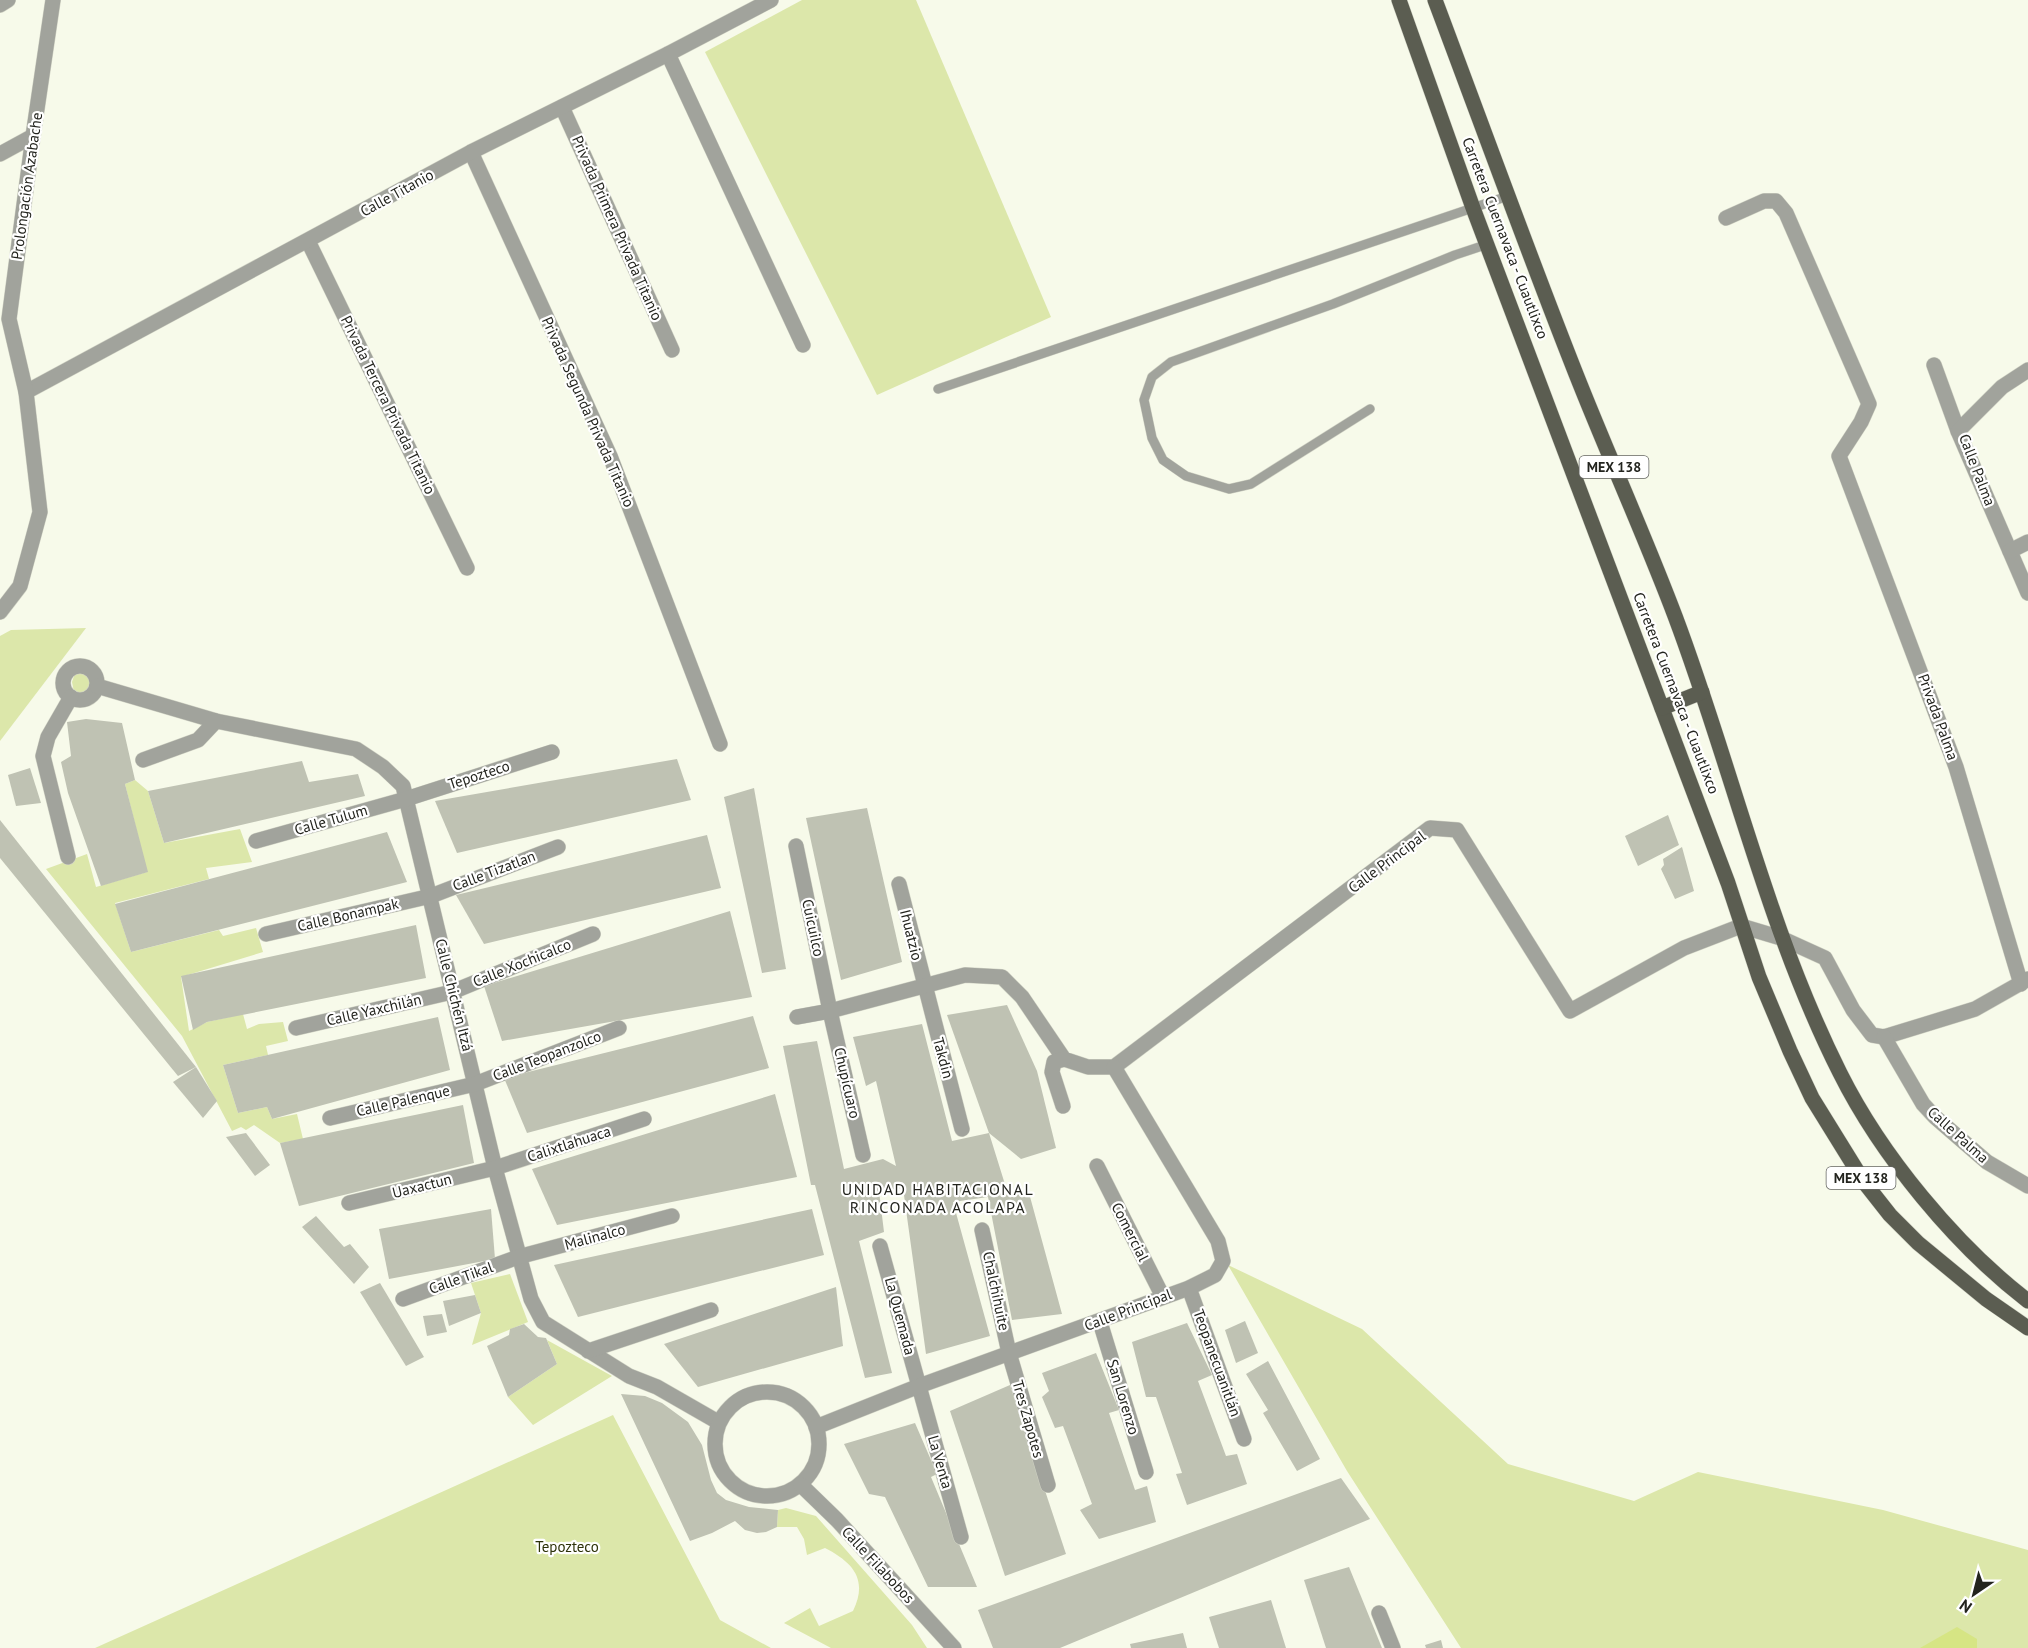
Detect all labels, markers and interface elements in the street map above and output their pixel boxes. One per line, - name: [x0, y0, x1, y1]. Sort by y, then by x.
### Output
- street label: Prolongación Azabache: [7, 111, 46, 261]
- street label: Privada Primera Privada Titanio: [568, 132, 667, 323]
- street label: Carretera Cuernavaca - Cuautlixco: [1458, 134, 1553, 341]
- street label: Calle Titanio: [357, 165, 437, 220]
- street label: Privada Tercera Privada Titanio: [337, 312, 440, 497]
- street label: Privada Segunda Privada Titanio: [538, 314, 639, 510]
- street label: Calle Palma: [1955, 431, 2000, 508]
- road number: MEX 138: [1580, 456, 1648, 478]
- street label: Carretera Cuernavaca - Cuautlixco: [1629, 589, 1724, 796]
- street label: Privada Palma: [1914, 671, 1963, 763]
- street label: Tepozteco: [446, 756, 512, 793]
- street label: Calle Tulum: [292, 800, 370, 839]
- street label: Calle Principal: [1344, 826, 1430, 897]
- street label: Calle Tizatlan: [450, 846, 538, 895]
- street label: Calle Bonampak: [295, 893, 401, 935]
- street label: Cuicuilco: [798, 897, 829, 958]
- street label: Ihuatzio: [896, 907, 927, 962]
- street label: Calle Xochicalco: [470, 934, 574, 991]
- street label: Calle Chichén Itzá: [431, 937, 478, 1053]
- street label: Calle Yaxchilán: [325, 989, 423, 1030]
- street label: Calle Teopanzolco: [490, 1026, 604, 1085]
- street label: Takdin: [929, 1035, 958, 1080]
- street label: Chupícuaro: [830, 1045, 865, 1120]
- street label: Calle Palenque: [354, 1081, 452, 1121]
- street label: Calle Palma: [1924, 1102, 1993, 1167]
- street label: Calixtlahuaca: [525, 1121, 613, 1166]
- road number: MEX 138: [1826, 1167, 1896, 1189]
- street label: Uaxactun: [390, 1169, 454, 1202]
- district label: UNIDAD HABITACIONAL RINCONADA ACOLAPA: [842, 1179, 1034, 1217]
- street label: Comercial: [1108, 1199, 1154, 1265]
- street label: Malinalco: [562, 1219, 627, 1254]
- street label: Chalchihuite: [979, 1250, 1014, 1332]
- street label: Calle Tikal: [426, 1257, 496, 1298]
- street label: La Quemada: [881, 1275, 920, 1357]
- street label: Calle Principal: [1081, 1284, 1175, 1335]
- street label: Teopanecuanitlán: [1189, 1307, 1246, 1419]
- street label: San Lorenzo: [1103, 1357, 1144, 1437]
- street label: Tres Zapotes: [1008, 1378, 1049, 1460]
- street label: La Venta: [924, 1433, 957, 1491]
- street label: Calle Filabobos: [838, 1522, 919, 1607]
- park label: Tepozteco: [535, 1537, 599, 1556]
- north arrow: [1944, 1564, 2004, 1624]
- text: N: [1955, 1595, 1975, 1617]

